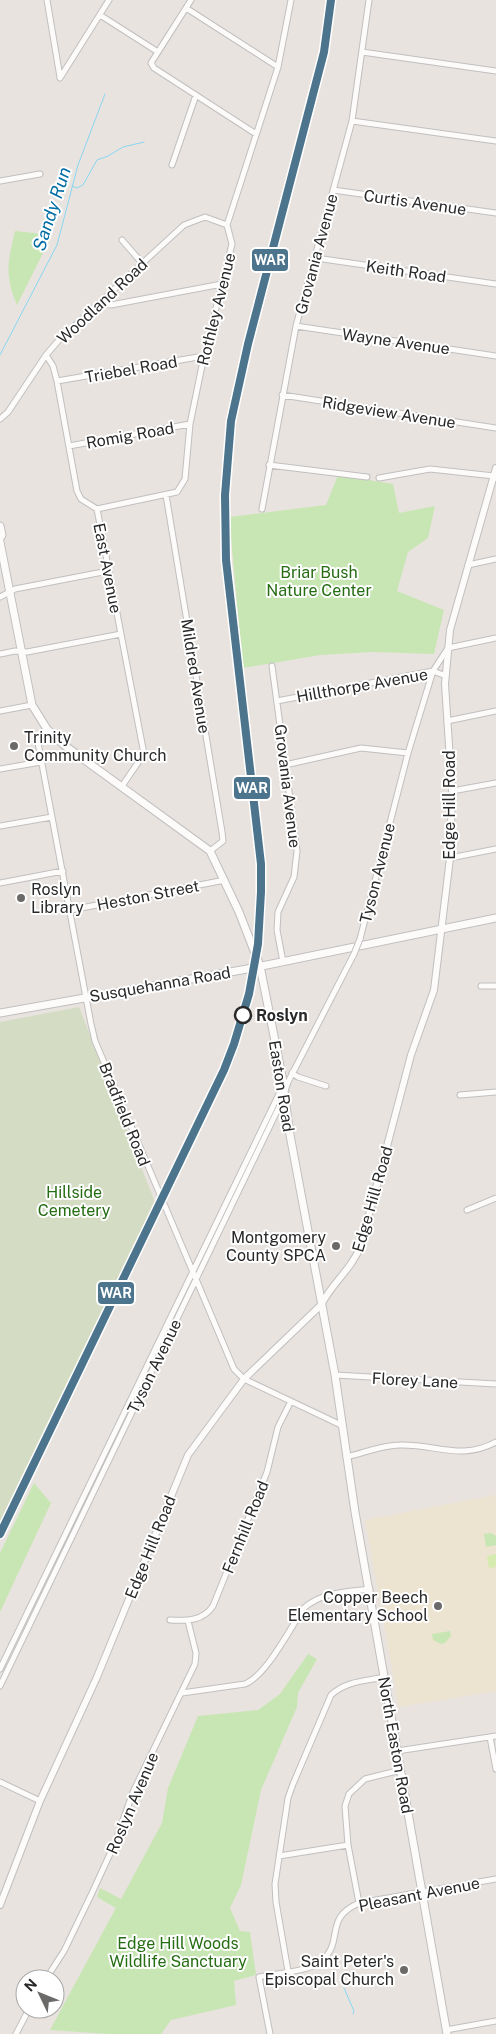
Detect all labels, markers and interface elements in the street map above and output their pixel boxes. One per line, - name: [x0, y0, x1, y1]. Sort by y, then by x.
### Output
- water label: Sandy Run: [28, 164, 75, 254]
- street label: Curtis Avenue: [362, 186, 467, 219]
- street label: Grovania Avenue: [291, 192, 342, 317]
- line badge: WAR: [251, 248, 289, 272]
- street label: Rothley Avenue: [193, 251, 240, 367]
- text: WAR: [254, 252, 286, 268]
- street label: Woodland Road: [53, 255, 151, 348]
- street label: Keith Road: [365, 256, 447, 287]
- street label: Wayne Avenue: [341, 325, 451, 358]
- street label: Triebel Road: [83, 352, 179, 387]
- street label: Ridgeview Avenue: [321, 393, 457, 432]
- street label: Romig Road: [85, 418, 176, 453]
- street label: East Avenue: [89, 521, 126, 615]
- park label: Briar Bush Nature Center: [266, 563, 372, 600]
- street label: Mildred Avenue: [177, 617, 214, 735]
- street label: Hillthorpe Avenue: [295, 665, 429, 706]
- street label: Grovania Avenue: [270, 723, 305, 849]
- place label: Trinity Community Church: [24, 728, 167, 765]
- marker: Trinity Community Church: [8, 740, 20, 752]
- street label: Edge Hill Road: [440, 750, 459, 860]
- line badge: WAR: [233, 776, 271, 800]
- text: WAR: [236, 780, 268, 796]
- street label: Tyson Avenue: [356, 821, 399, 925]
- street label: Heston Street: [95, 876, 201, 915]
- place label: Roslyn Library: [31, 880, 84, 917]
- marker: Roslyn Library: [15, 892, 27, 904]
- street label: Susquehanna Road: [88, 963, 232, 1006]
- marker: Roslyn: [234, 1006, 252, 1024]
- place label: Roslyn: [256, 1006, 308, 1025]
- street label: Easton Road: [265, 1039, 298, 1133]
- street label: Bradfield Road: [95, 1060, 154, 1169]
- street label: Edge Hill Road: [348, 1144, 397, 1254]
- park label: Hillside Cemetery: [38, 1183, 111, 1220]
- place label: Montgomery County SPCA: [226, 1228, 326, 1265]
- marker: Montgomery County SPCA: [330, 1240, 342, 1252]
- line badge: WAR: [97, 1281, 135, 1305]
- text: WAR: [100, 1285, 132, 1301]
- street label: Tyson Avenue: [123, 1316, 185, 1416]
- street label: Florey Lane: [371, 1369, 459, 1392]
- street label: Fernhill Road: [218, 1478, 273, 1576]
- street label: Edge Hill Road: [121, 1493, 180, 1601]
- place label: Copper Beech Elementary School: [288, 1588, 428, 1625]
- marker: Copper Beech Elementary School: [432, 1600, 444, 1612]
- street label: North Easton Road: [374, 1675, 417, 1815]
- street label: Roslyn Avenue: [102, 1749, 162, 1857]
- street label: Pleasant Avenue: [357, 1873, 481, 1916]
- park label: Edge Hill Woods Wildlife Sanctuary: [109, 1934, 247, 1971]
- place label: Saint Peter's Episcopal Church: [264, 1952, 394, 1989]
- marker: Saint Peter's Episcopal Church: [398, 1964, 410, 1976]
- north arrow: [15, 1969, 65, 2019]
- text: N: [21, 1976, 40, 1995]

